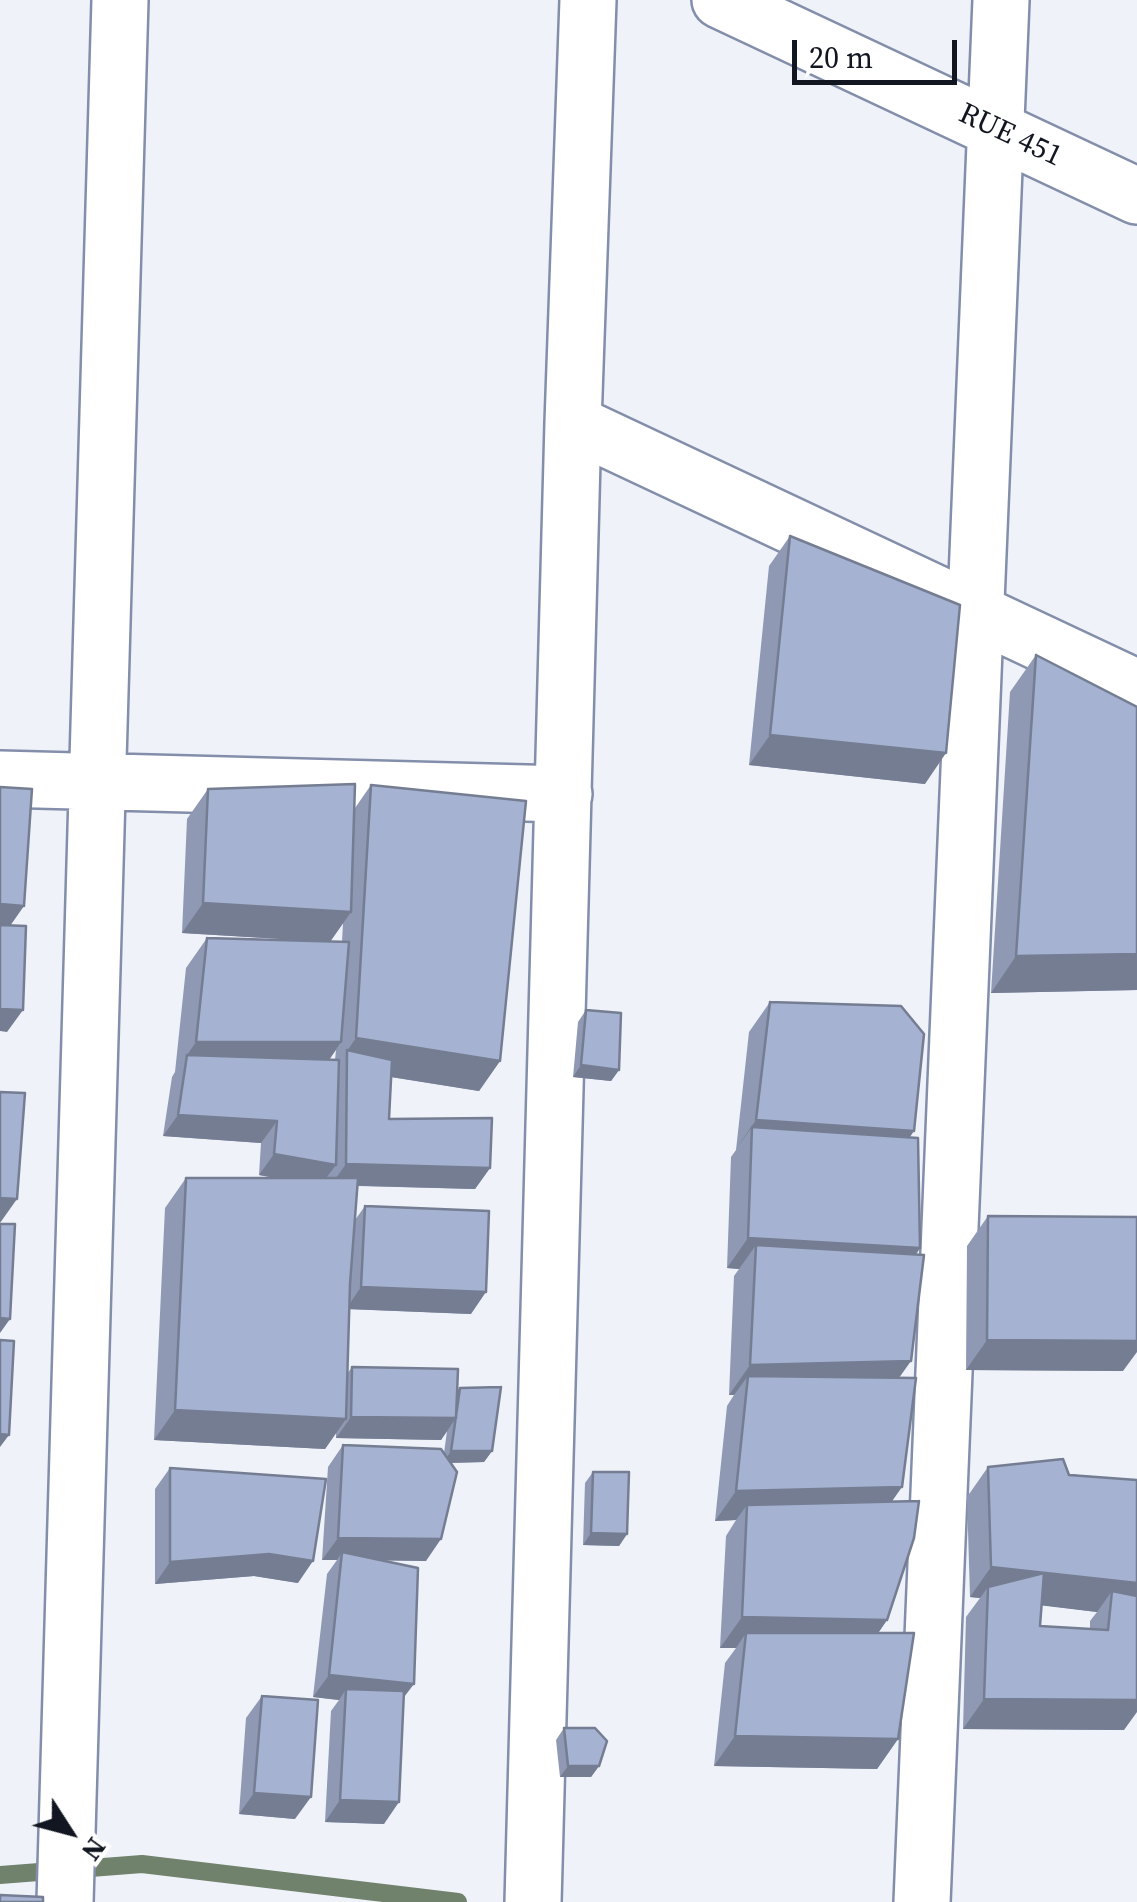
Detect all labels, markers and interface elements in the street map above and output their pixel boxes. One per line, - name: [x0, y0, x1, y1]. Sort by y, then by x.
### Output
- scale bar: [797, 20, 962, 82]
- text: 20 m: [809, 37, 873, 78]
- street label: RUE 451: [953, 96, 1067, 176]
- north arrow: [20, 1782, 120, 1882]
- text: N: [73, 1830, 116, 1869]

